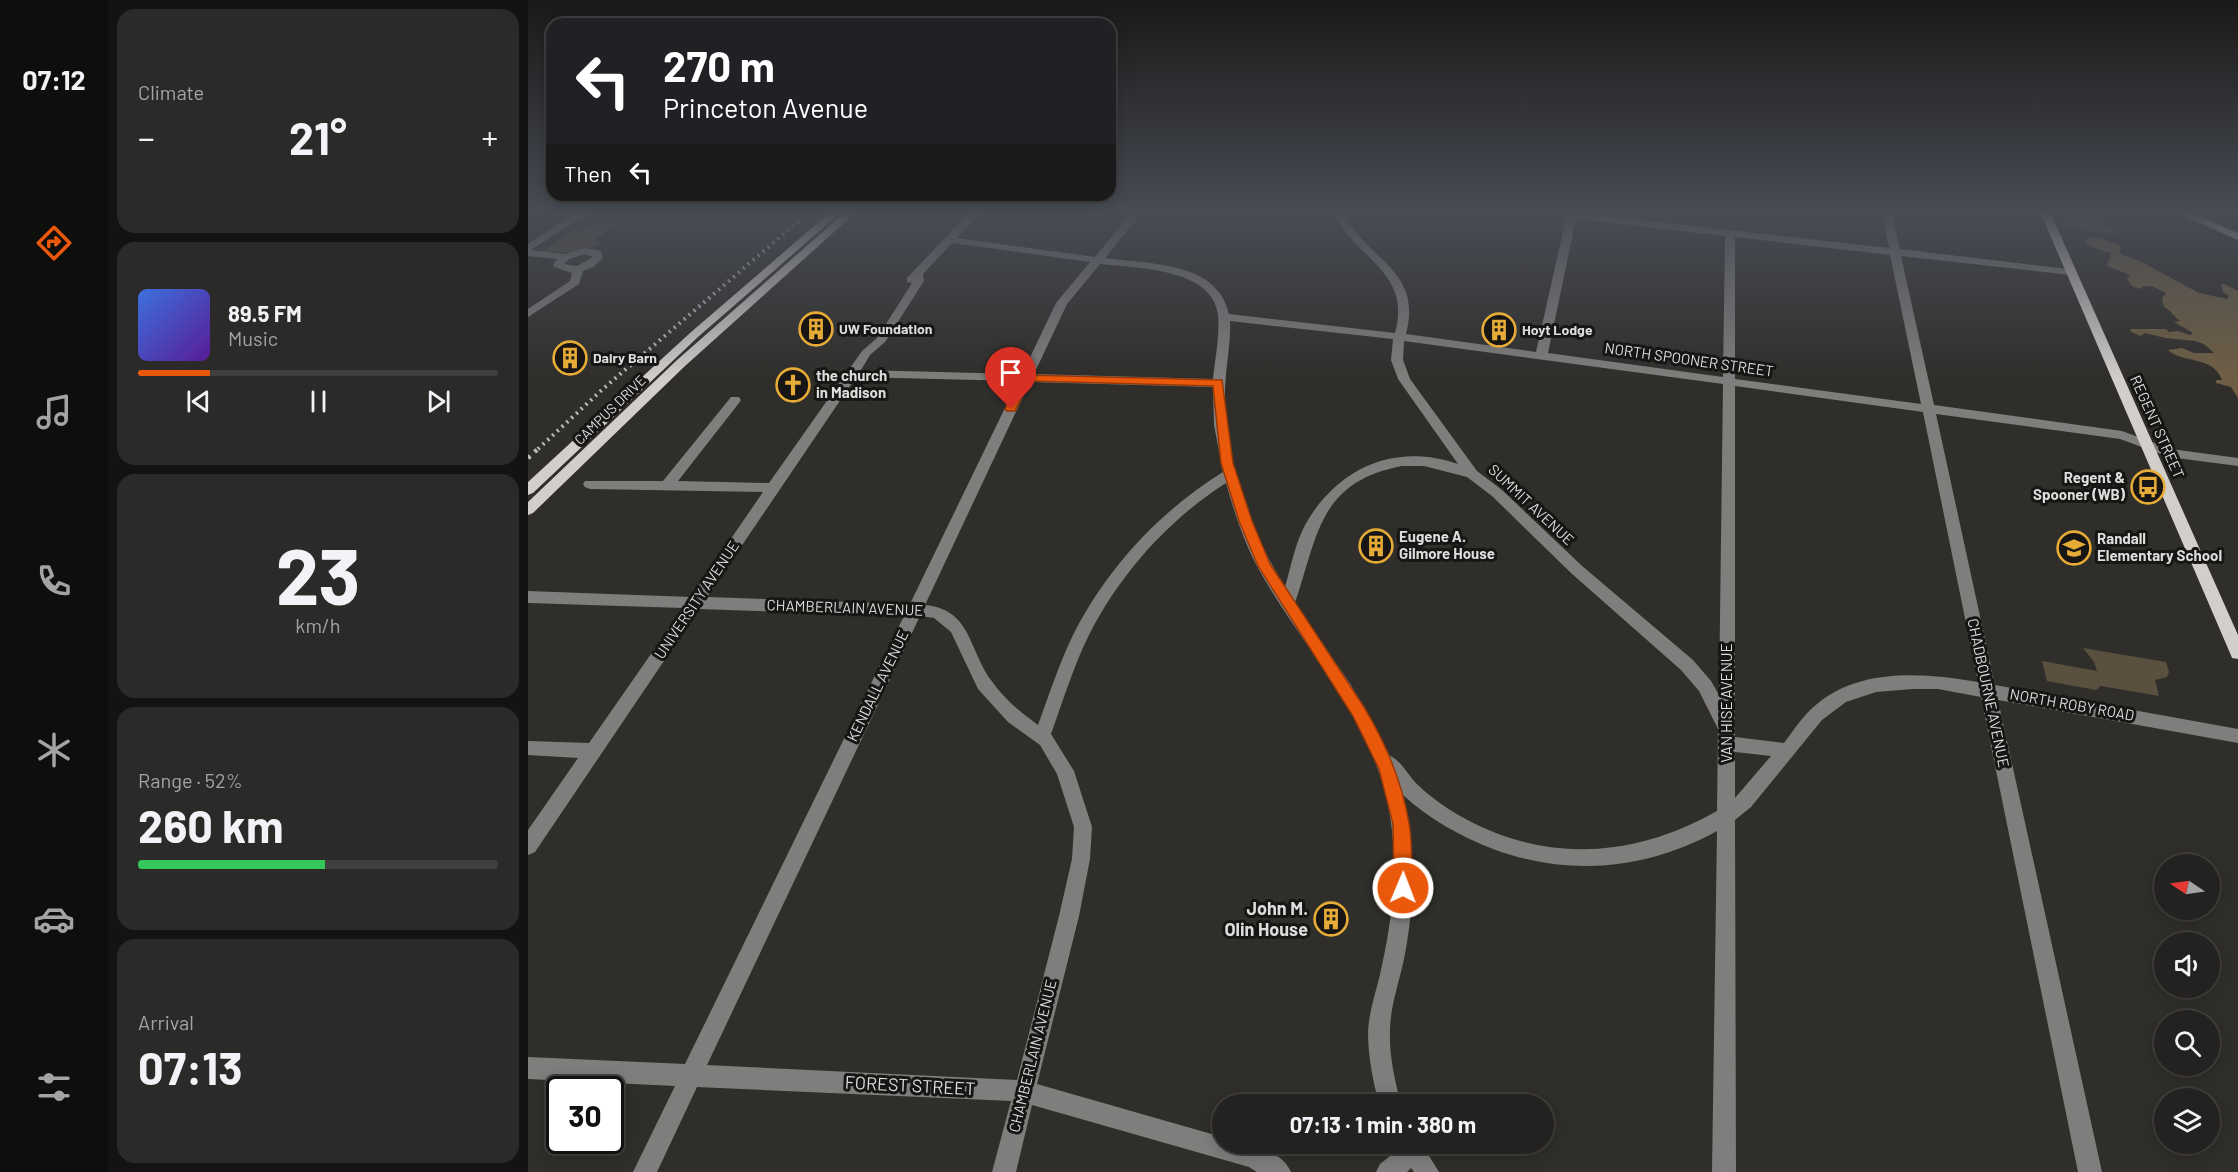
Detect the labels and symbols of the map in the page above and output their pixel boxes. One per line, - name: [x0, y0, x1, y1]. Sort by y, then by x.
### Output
- building icon: UW Foundation: [798, 311, 834, 347]
- building icon: Hoyt Lodge: [1481, 312, 1517, 348]
- place label: UW Foundation: [839, 320, 932, 337]
- place label: Hoyt Lodge: [1522, 321, 1593, 338]
- street label: NORTH SPOONER STREET: [1604, 338, 1775, 380]
- building icon: Dairy Barn: [552, 340, 588, 376]
- pin: [985, 347, 1036, 409]
- place label: Dairy Barn: [593, 349, 657, 366]
- place label: the church in Madison: [816, 366, 887, 401]
- church icon: the church in Madison: [775, 367, 811, 403]
- street label: CAMPUS DRIVE: [570, 371, 649, 448]
- street label: REGENT STREET: [2127, 372, 2189, 481]
- street label: SUMMIT AVENUE: [1485, 460, 1578, 548]
- place label: Regent & Spooner (WB): [2033, 468, 2126, 503]
- bus stop icon: Regent & Spooner (WB): [2130, 469, 2166, 505]
- place label: Eugene A. Gilmore House: [1399, 527, 1495, 562]
- building icon: Eugene A. Gilmore House: [1358, 528, 1394, 564]
- place label: Randall Elementary School: [2097, 529, 2222, 564]
- school or university icon: Randall Elementary School: [2056, 530, 2092, 566]
- street label: UNIVERSITY AVENUE: [650, 537, 742, 662]
- street label: CHAMBERLAIN AVENUE: [766, 595, 924, 619]
- street label: CHADBOURNE AVENUE: [1964, 617, 2014, 769]
- street label: KENDALL AVENUE: [842, 627, 912, 744]
- street label: VAN HISE AVENUE: [1717, 643, 1735, 763]
- street label: NORTH ROBY ROAD: [2009, 684, 2136, 724]
- north arrow: [2154, 854, 2220, 920]
- position arrow: [1371, 856, 1435, 920]
- place label: John M. Olin House: [1224, 897, 1308, 940]
- building icon: John M. Olin House: [1313, 901, 1349, 937]
- street label: CHAMBERLAIN AVENUE: [1004, 978, 1060, 1134]
- street label: FOREST STREET: [844, 1071, 976, 1099]
- speed limit sign: 30: [546, 1076, 624, 1154]

